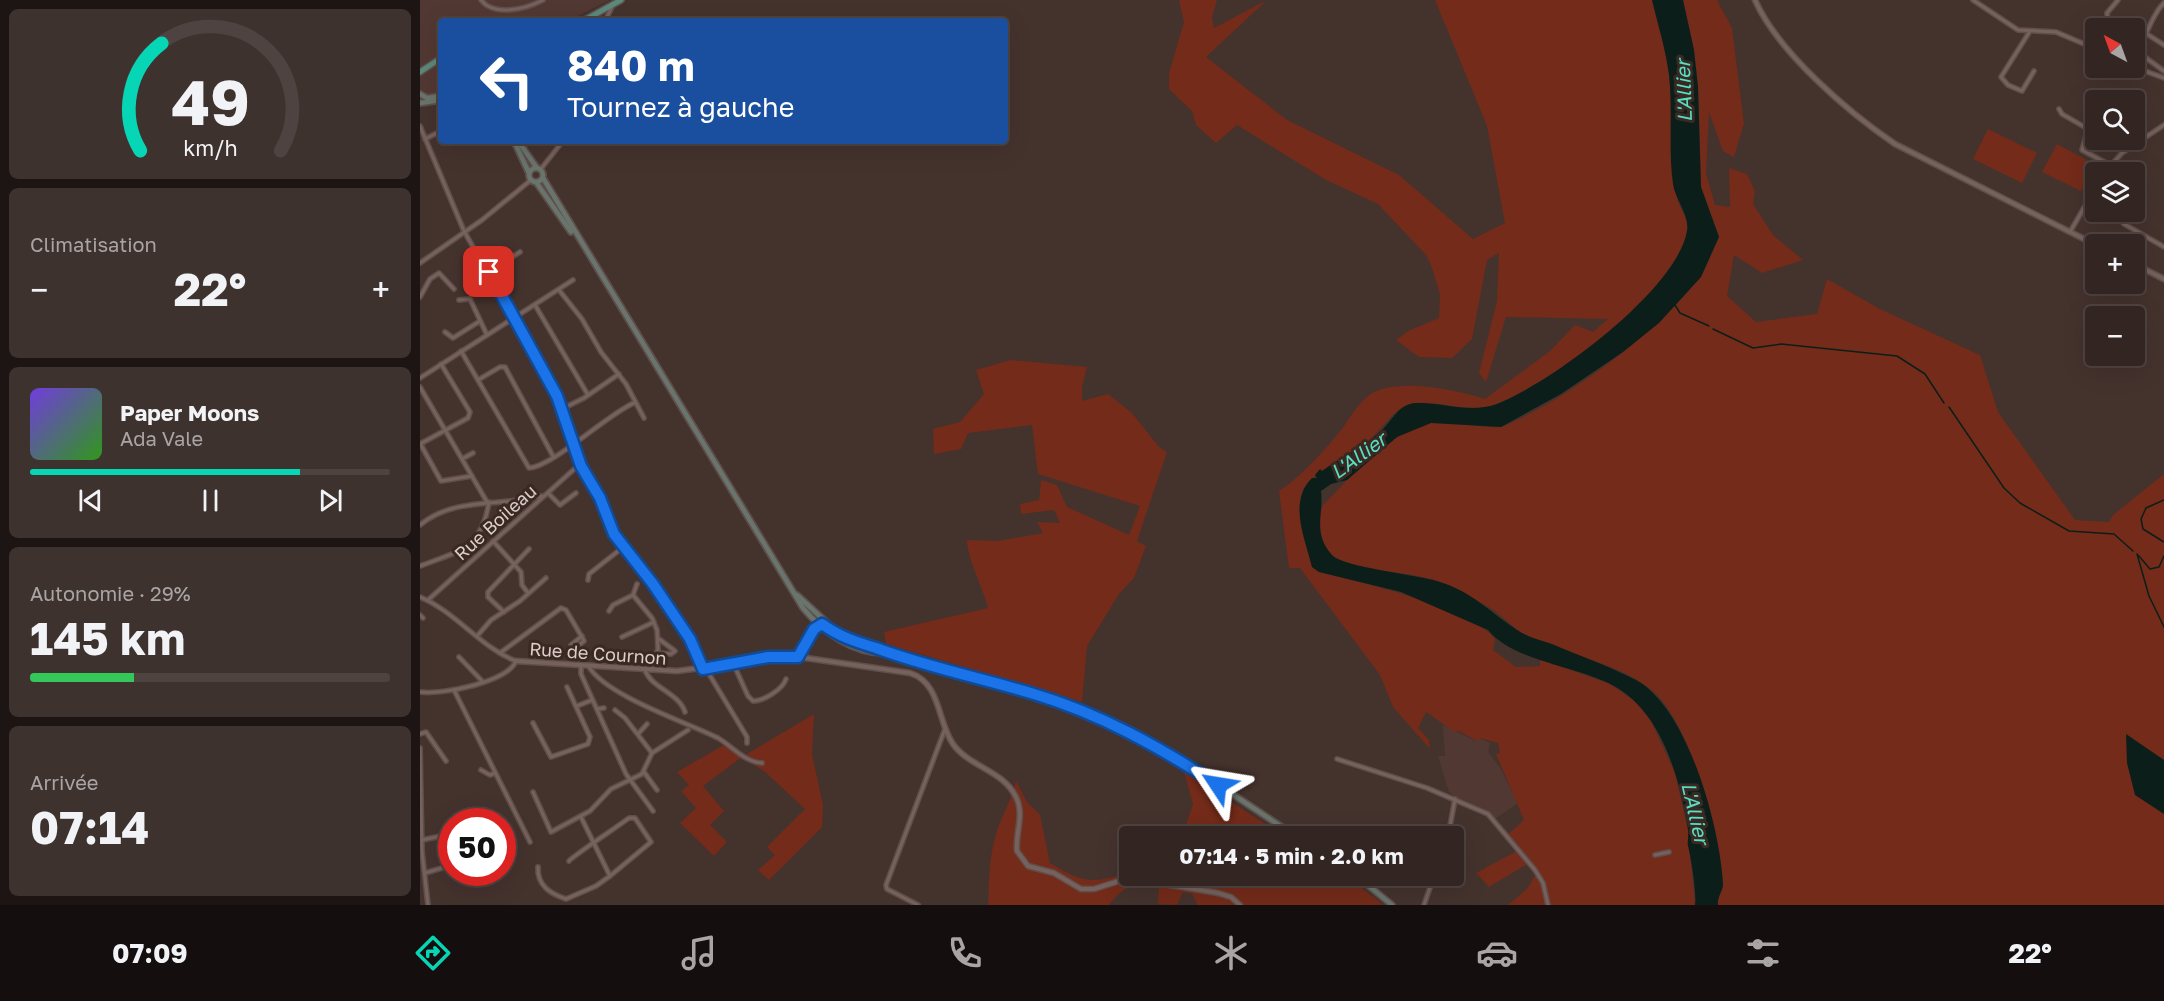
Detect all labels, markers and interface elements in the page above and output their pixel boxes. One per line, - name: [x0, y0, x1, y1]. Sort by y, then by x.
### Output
- north arrow: [2085, 18, 2145, 78]
- map controls: [2085, 18, 2145, 366]
- text: 840 m: [567, 40, 695, 90]
- icon: left: [468, 42, 546, 120]
- water label: L'Allier: [1670, 56, 1696, 123]
- text: 49: [171, 64, 249, 139]
- button: search: [2085, 90, 2145, 150]
- text: Tournez à gauche: [567, 91, 794, 123]
- text: km/h: [183, 135, 237, 161]
- button: layers: [2085, 162, 2145, 222]
- text: Climatisation: [30, 232, 157, 256]
- button: +: [2085, 234, 2145, 294]
- pin: [463, 246, 514, 297]
- icon: arrive: [472, 255, 505, 288]
- text: 22°: [174, 262, 246, 316]
- text: −: [30, 270, 48, 309]
- text: +: [372, 270, 390, 309]
- button: −: [2085, 306, 2145, 366]
- text: Paper Moons: [120, 399, 259, 426]
- water label: L'Allier: [1326, 425, 1393, 483]
- text: Ada Vale: [120, 426, 203, 450]
- street label: Rue Boileau: [450, 480, 540, 564]
- icon: previous: [74, 484, 107, 517]
- icon: pause: [194, 484, 227, 517]
- icon: next: [314, 484, 347, 517]
- text: Autonomie · 29%: [30, 581, 191, 605]
- text: 145 km: [30, 611, 185, 665]
- street label: Rue de Cournon: [529, 637, 667, 669]
- position arrow: [1186, 753, 1250, 817]
- text: Arrivée: [30, 770, 98, 794]
- water label: L'Allier: [1677, 780, 1715, 849]
- text: 07:14: [30, 800, 149, 854]
- speed limit sign: 50: [438, 808, 516, 886]
- text: 07:14 · 5 min · 2.0 km: [1179, 842, 1404, 869]
- icon: directions: [412, 932, 454, 974]
- icon: music: [678, 932, 720, 974]
- icon: phone: [944, 932, 986, 974]
- icon: climate: [1210, 932, 1252, 974]
- icon: car: [1476, 932, 1518, 974]
- icon: filters: [1742, 932, 1784, 974]
- text: 07:09: [112, 937, 188, 969]
- text: 22°: [2008, 937, 2052, 969]

